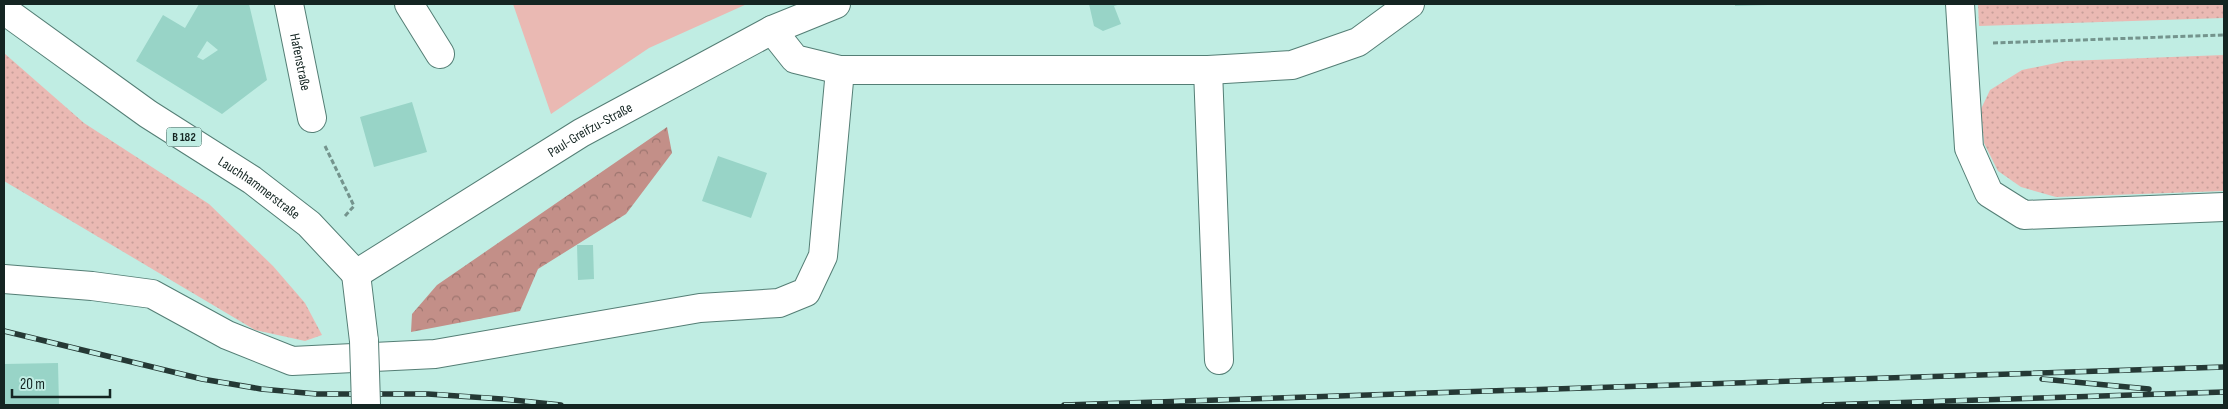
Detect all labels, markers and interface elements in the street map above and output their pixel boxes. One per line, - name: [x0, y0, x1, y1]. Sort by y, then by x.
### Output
- street label: Hafenstraße: [287, 32, 315, 92]
- street label: Paul-Greifzu-Straße: [544, 99, 635, 160]
- road number: B 182: [166, 128, 202, 146]
- street label: Lauchhammerstraße: [215, 152, 304, 223]
- scale bar: [12, 366, 110, 398]
- text: 20 m: [20, 375, 45, 394]

